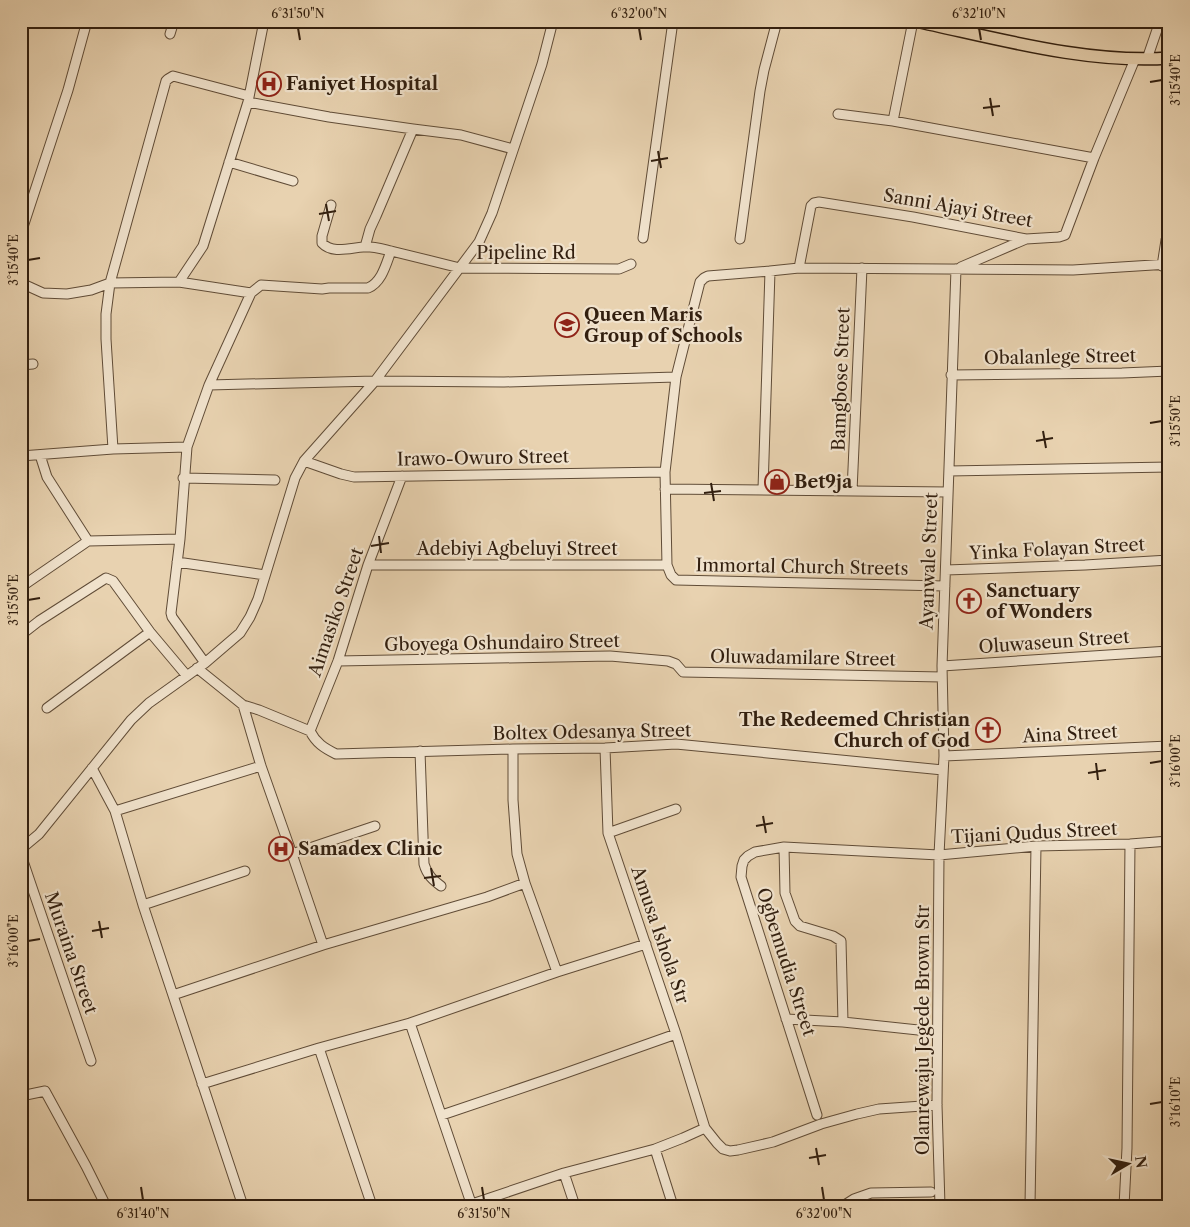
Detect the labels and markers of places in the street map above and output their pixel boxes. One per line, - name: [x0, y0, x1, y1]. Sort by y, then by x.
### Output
- hospital icon: Faniyet Hospital: [256, 71, 282, 97]
- place label: Faniyet Hospital: [286, 73, 438, 95]
- place label: Queen Maris Group of Schools: [584, 304, 743, 347]
- school or university icon: Queen Maris Group of Schools: [554, 312, 580, 338]
- shop icon: Bet9ja: [764, 469, 790, 495]
- place label: Bet9ja: [794, 471, 853, 493]
- place label: Sanctuary of Wonders: [986, 580, 1092, 623]
- church icon: Sanctuary of Wonders: [956, 588, 982, 614]
- place label: The Redeemed Christian Church of God: [739, 709, 971, 752]
- church icon: The Redeemed Christian Church of God: [975, 717, 1001, 743]
- hospital icon: Samadex Clinic: [268, 836, 294, 862]
- place label: Samadex Clinic: [298, 838, 442, 860]

